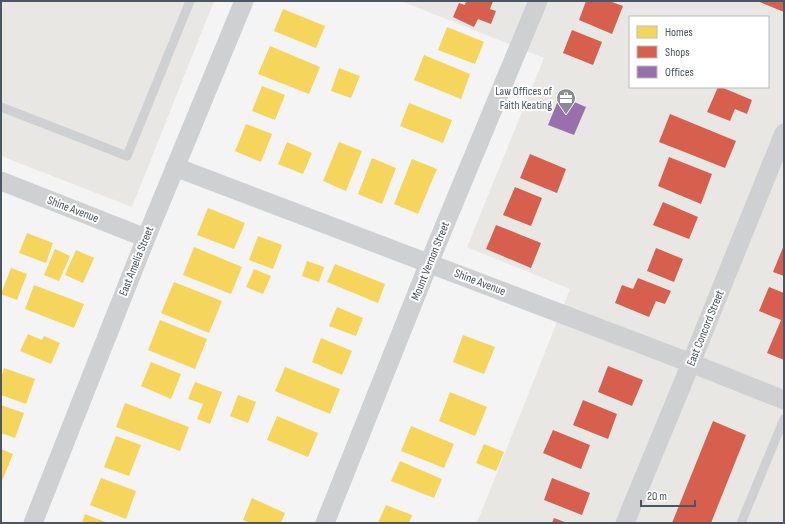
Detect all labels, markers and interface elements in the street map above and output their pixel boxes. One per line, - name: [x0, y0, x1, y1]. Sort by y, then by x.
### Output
- legend: [629, 16, 769, 88]
- text: Homes: [665, 25, 693, 40]
- text: Shops: [665, 45, 690, 60]
- text: Offices: [665, 65, 694, 80]
- place label: Law Offices of Faith Keating: [495, 84, 553, 113]
- office icon: Law Offices of Faith Keating: [555, 87, 577, 115]
- street label: Shine Avenue: [45, 193, 101, 226]
- street label: Mount Vernon Street: [408, 219, 453, 303]
- street label: East Amelia Street: [116, 224, 157, 298]
- street label: Shine Avenue: [452, 266, 508, 299]
- street label: East Concord Street: [683, 288, 728, 368]
- scale bar: [641, 482, 695, 508]
- text: 20 m: [647, 489, 667, 504]

